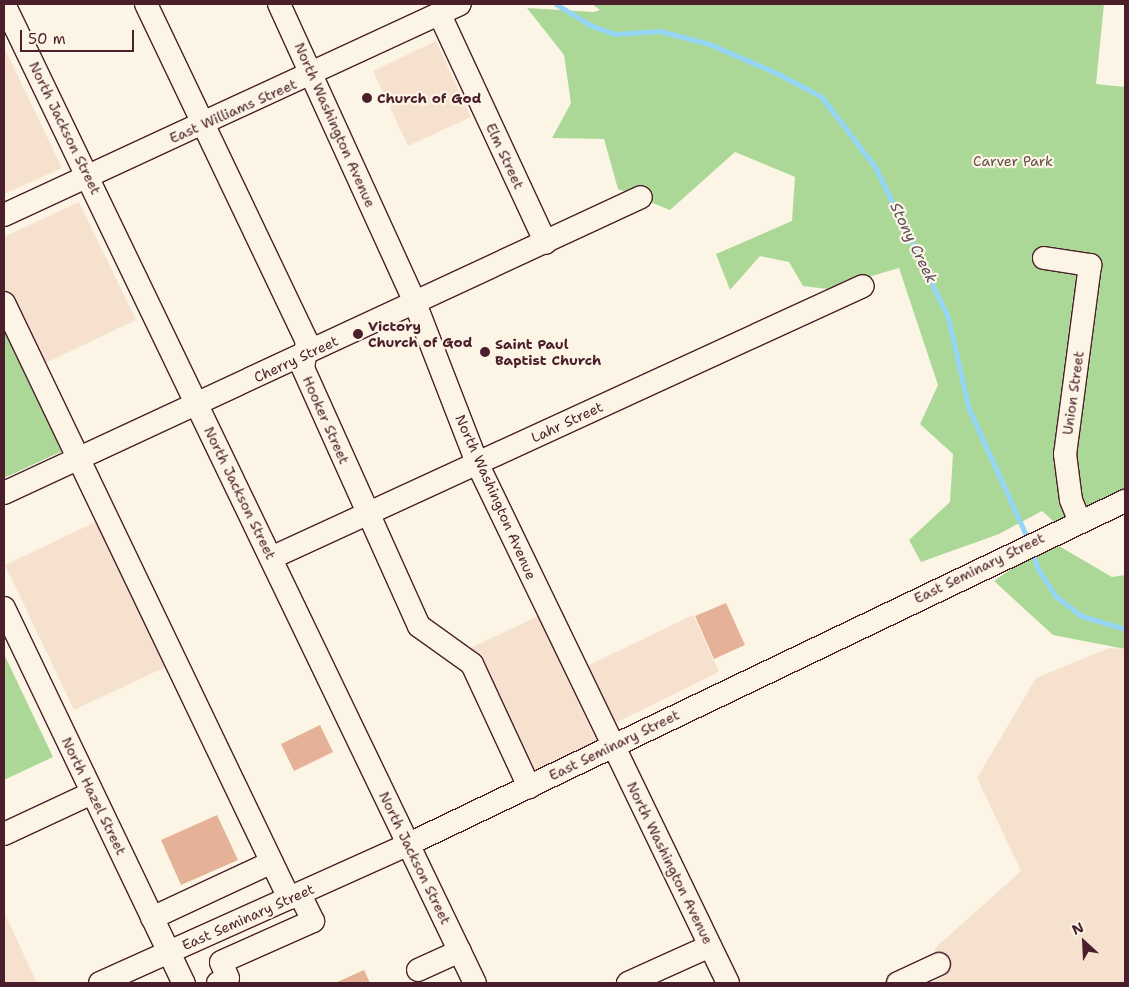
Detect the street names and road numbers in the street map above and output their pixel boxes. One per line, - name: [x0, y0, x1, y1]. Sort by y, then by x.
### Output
- street label: North Washington Avenue: [291, 40, 379, 210]
- street label: North Jackson Street: [26, 59, 104, 197]
- street label: East Williams Street: [167, 75, 299, 147]
- street label: Elm Street: [482, 120, 528, 192]
- street label: Cherry Street: [251, 332, 341, 386]
- street label: Union Street: [1059, 350, 1087, 436]
- street label: Hooker Street: [299, 373, 353, 467]
- street label: Lahr Street: [528, 398, 606, 446]
- street label: North Washington Avenue: [452, 412, 540, 582]
- street label: North Jackson Street: [201, 424, 279, 562]
- street label: East Seminary Street: [911, 529, 1047, 607]
- street label: East Seminary Street: [546, 706, 682, 784]
- street label: North Hazel Street: [58, 734, 130, 858]
- street label: North Washington Avenue: [623, 779, 717, 947]
- street label: North Jackson Street: [376, 789, 454, 927]
- street label: East Seminary Street: [179, 880, 317, 954]

